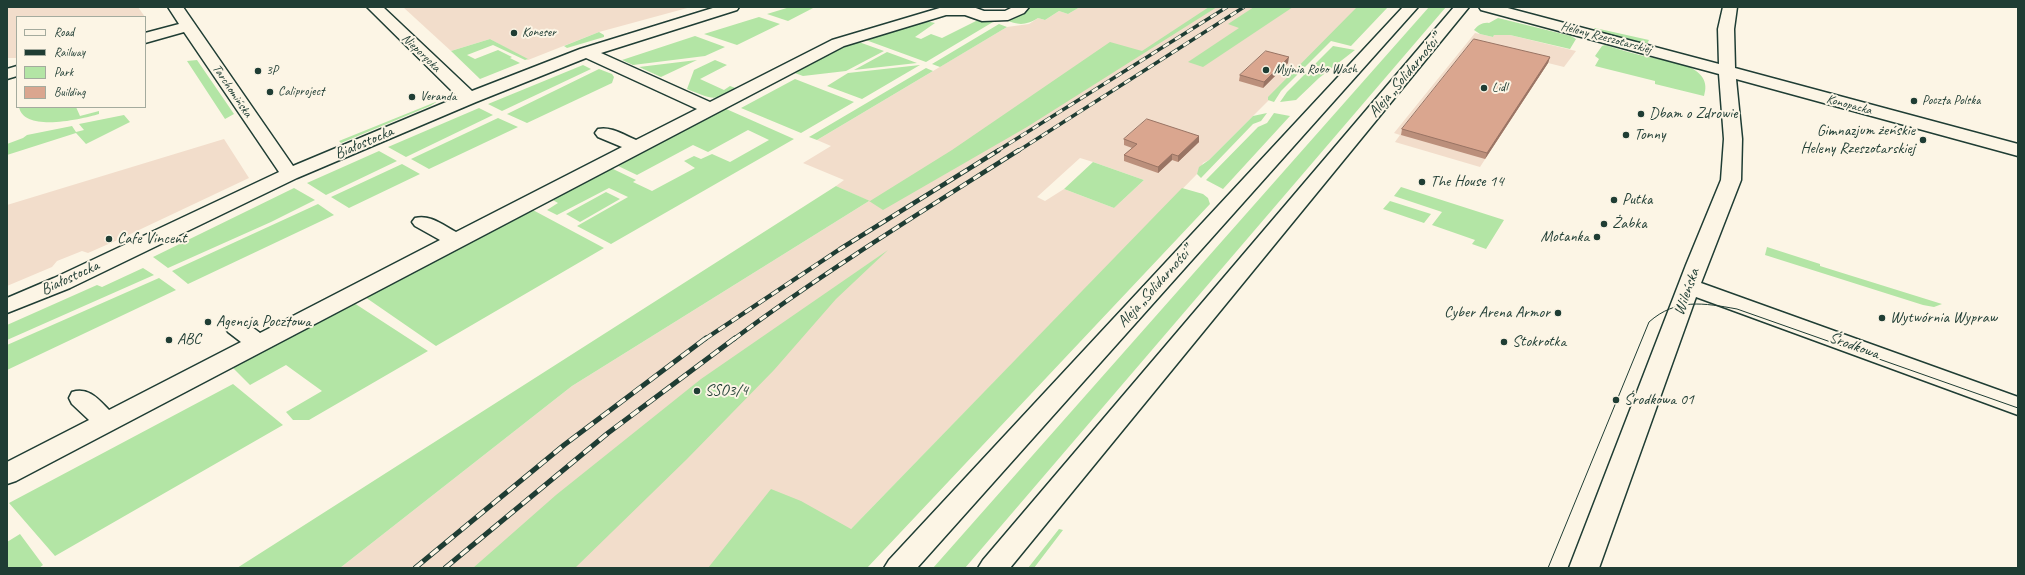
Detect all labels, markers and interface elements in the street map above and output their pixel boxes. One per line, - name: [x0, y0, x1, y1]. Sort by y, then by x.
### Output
- legend: [16, 16, 146, 108]
- street label: Heleny Rzeszotarskiej: [1559, 18, 1653, 58]
- text: Road: [54, 24, 74, 40]
- place label: Koneser: [522, 25, 556, 41]
- marker: Koneser: [509, 28, 519, 38]
- street label: Nieporęcka: [398, 31, 444, 75]
- street label: Aleja „Solidarności”: [1365, 31, 1445, 121]
- text: Railway: [54, 44, 85, 60]
- street label: Tarchomińska: [209, 62, 255, 120]
- place label: Myjnia Robo Wash: [1274, 62, 1357, 78]
- place label: 3P: [266, 63, 278, 79]
- text: Park: [54, 64, 73, 80]
- marker: Myjnia Robo Wash: [1261, 65, 1271, 75]
- marker: 3P: [253, 66, 263, 76]
- place label: Lidl: [1492, 80, 1507, 96]
- marker: Lidl: [1479, 83, 1489, 93]
- text: Building: [54, 84, 86, 100]
- place label: Caliproject: [278, 84, 324, 100]
- marker: Caliproject: [265, 87, 275, 97]
- place label: Veranda: [420, 89, 456, 105]
- street label: Konopacka: [1825, 91, 1873, 119]
- marker: Veranda: [407, 92, 417, 102]
- place label: Poczta Polska: [1922, 93, 1980, 109]
- marker: Poczta Polska: [1909, 96, 1919, 106]
- place label: Dbam o Zdrowie: [1649, 104, 1737, 124]
- marker: Dbam o Zdrowie: [1636, 109, 1646, 119]
- place label: Gimnazjum żeńskie Heleny Rzeszotarskiej: [1800, 121, 1915, 159]
- street label: Białostocka: [332, 122, 396, 164]
- place label: Tonny: [1634, 125, 1665, 145]
- marker: Tonny: [1621, 130, 1631, 140]
- marker: Gimnazjum żeńskie Heleny Rzeszotarskiej: [1918, 135, 1928, 145]
- place label: The House 14: [1430, 172, 1504, 192]
- marker: The House 14: [1417, 177, 1427, 187]
- place label: Putka: [1622, 190, 1652, 210]
- marker: Putka: [1609, 195, 1619, 205]
- place label: Żabka: [1612, 214, 1647, 234]
- marker: Żabka: [1599, 219, 1609, 229]
- place label: Motanka: [1541, 227, 1589, 247]
- place label: Cafe Vincent: [117, 229, 187, 249]
- marker: Motanka: [1592, 232, 1602, 242]
- marker: Cafe Vincent: [104, 234, 114, 244]
- street label: Aleja „Solidarności”: [1114, 242, 1196, 332]
- street label: Białostocka: [38, 256, 102, 300]
- street label: Wileńska: [1670, 266, 1704, 318]
- place label: Cyber Arena Armor: [1444, 303, 1550, 323]
- marker: Cyber Arena Armor: [1553, 308, 1563, 318]
- place label: Wytwórnia Wypraw: [1890, 308, 1997, 328]
- place label: Agencja Pocztowa: [216, 312, 311, 332]
- marker: Wytwórnia Wypraw: [1877, 313, 1887, 323]
- marker: Agencja Pocztowa: [203, 317, 213, 327]
- street label: Środkowa: [1826, 328, 1882, 364]
- place label: ABC: [177, 330, 201, 350]
- place label: Stokrotka: [1512, 332, 1566, 352]
- marker: ABC: [164, 335, 174, 345]
- marker: Stokrotka: [1499, 337, 1509, 347]
- place label: SSO3/4: [705, 381, 748, 401]
- marker: SSO3/4: [692, 386, 702, 396]
- place label: Środkowa 01: [1624, 390, 1694, 410]
- marker: Środkowa 01: [1611, 395, 1621, 405]

